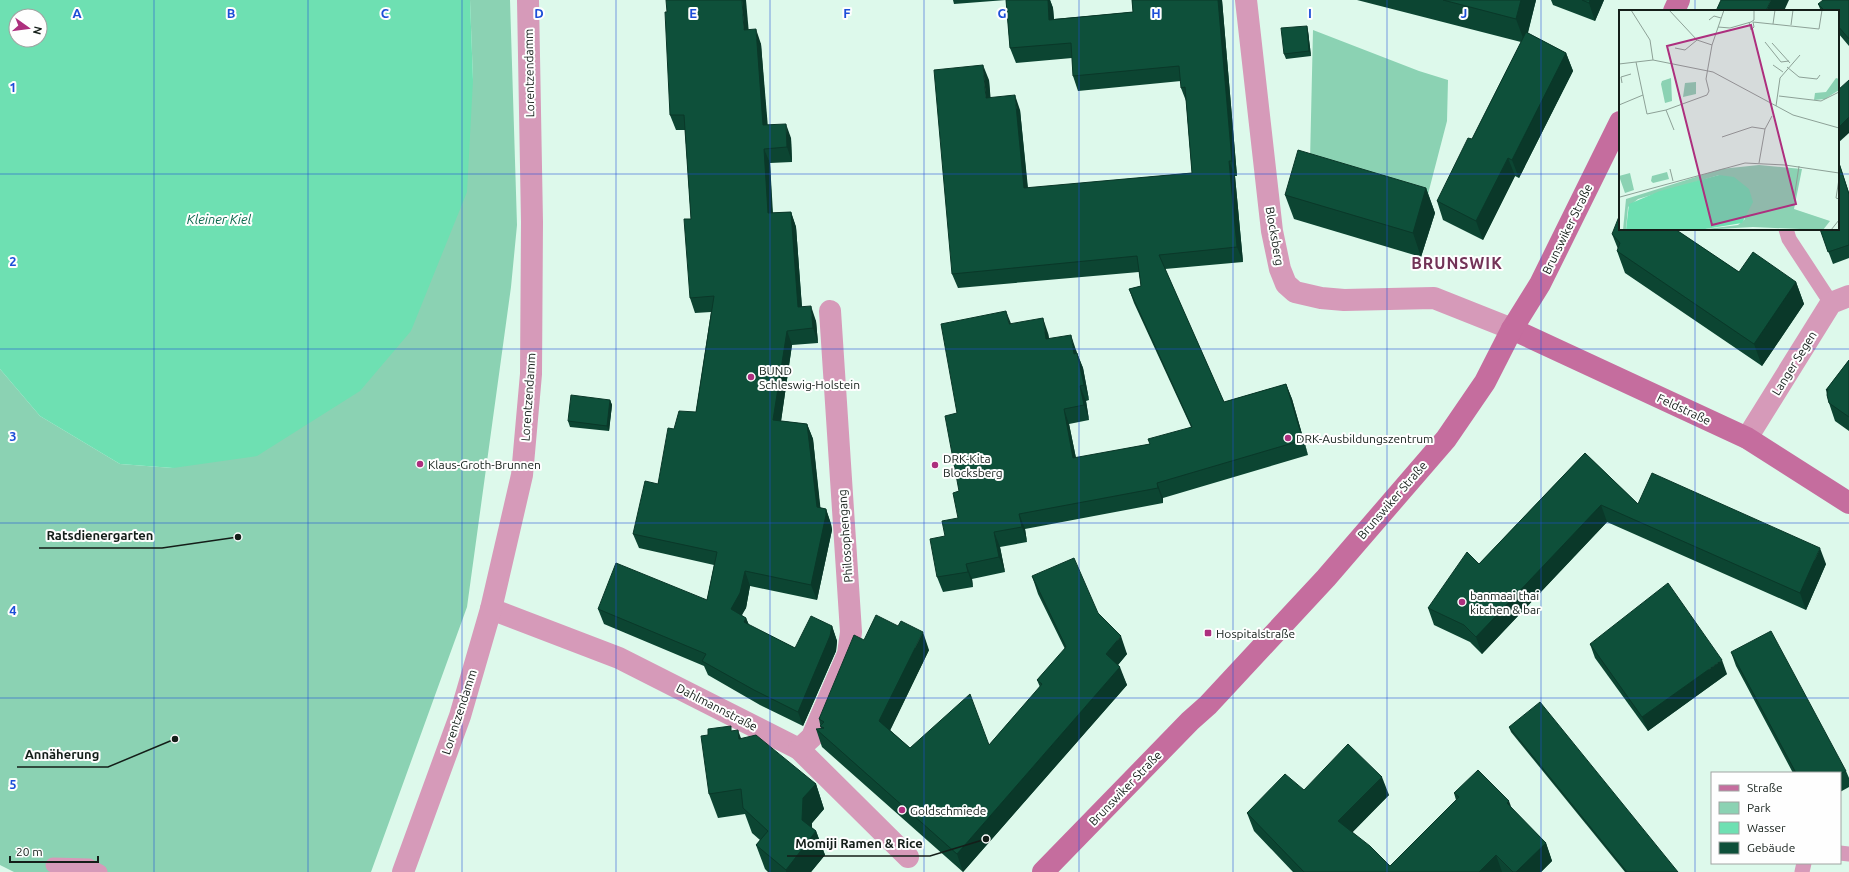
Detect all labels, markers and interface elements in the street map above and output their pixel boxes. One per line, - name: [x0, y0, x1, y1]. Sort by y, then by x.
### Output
- text: A: [72, 6, 82, 20]
- text: B: [227, 6, 236, 20]
- text: C: [381, 6, 390, 20]
- text: D: [534, 6, 544, 20]
- text: E: [689, 6, 697, 20]
- text: F: [843, 6, 851, 20]
- text: G: [998, 6, 1007, 20]
- text: H: [1151, 6, 1161, 20]
- text: I: [1308, 6, 1312, 20]
- text: J: [1461, 6, 1467, 20]
- north arrow: [8, 8, 48, 48]
- inset map: [1619, 10, 1839, 230]
- text: N: [31, 25, 45, 36]
- street label: Lorentzendamm: [522, 29, 536, 117]
- text: 1: [9, 80, 17, 94]
- street label: Brunswiker Straße: [1540, 182, 1594, 276]
- street label: Blocksberg: [1263, 205, 1287, 267]
- water label: Kleiner Kiel: [187, 212, 252, 226]
- text: 2: [9, 254, 17, 268]
- district label: BRUNSWIK: [1411, 254, 1503, 272]
- street label: Langer Segen: [1769, 328, 1819, 398]
- street label: Lorentzendamm: [518, 352, 538, 442]
- place label: BUND Schleswig-Holstein: [759, 364, 860, 391]
- marker: BUND Schleswig-Holstein: [746, 372, 756, 382]
- street label: Feldstraße: [1655, 391, 1713, 427]
- text: 3: [9, 429, 17, 443]
- place label: DRK-Ausbildungszentrum: [1296, 432, 1433, 445]
- marker: DRK-Ausbildungszentrum: [1283, 433, 1293, 443]
- place label: DRK-Kita Blocksberg: [943, 452, 1003, 479]
- place label: Klaus-Groth-Brunnen: [428, 458, 541, 471]
- marker: Klaus-Groth-Brunnen: [415, 459, 425, 469]
- street label: Brunswiker Straße: [1355, 459, 1429, 541]
- marker: DRK-Kita Blocksberg: [930, 460, 940, 470]
- street label: Philosophengang: [835, 489, 855, 583]
- callout: Ratsdienergarten: [39, 523, 162, 548]
- text: Ratsdienergarten: [47, 528, 153, 542]
- place label: banmaai thai kitchen & bar: [1470, 589, 1541, 616]
- marker: banmaai thai kitchen & bar: [1457, 597, 1467, 607]
- text: 4: [9, 603, 17, 617]
- place label: Hospitalstraße: [1216, 627, 1295, 640]
- marker: Hospitalstraße: [1203, 628, 1213, 638]
- street label: Lorentzendamm: [439, 668, 479, 756]
- street label: Dahlmannstraße: [674, 681, 760, 733]
- callout: Annäherung: [17, 742, 108, 767]
- text: Annäherung: [25, 747, 99, 761]
- street label: Brunswiker Straße: [1086, 748, 1164, 828]
- legend: [1711, 772, 1841, 864]
- text: 5: [9, 777, 17, 791]
- text: Straße: [1747, 781, 1783, 794]
- text: Park: [1747, 801, 1771, 814]
- place label: Goldschmiede: [910, 804, 986, 817]
- marker: Goldschmiede: [897, 805, 907, 815]
- text: Wasser: [1747, 821, 1786, 834]
- callout: Momiji Ramen & Rice: [787, 831, 930, 856]
- text: Momiji Ramen & Rice: [795, 836, 923, 850]
- scale bar: [10, 838, 98, 864]
- text: Gebäude: [1747, 841, 1795, 854]
- text: 20 m: [16, 845, 43, 858]

